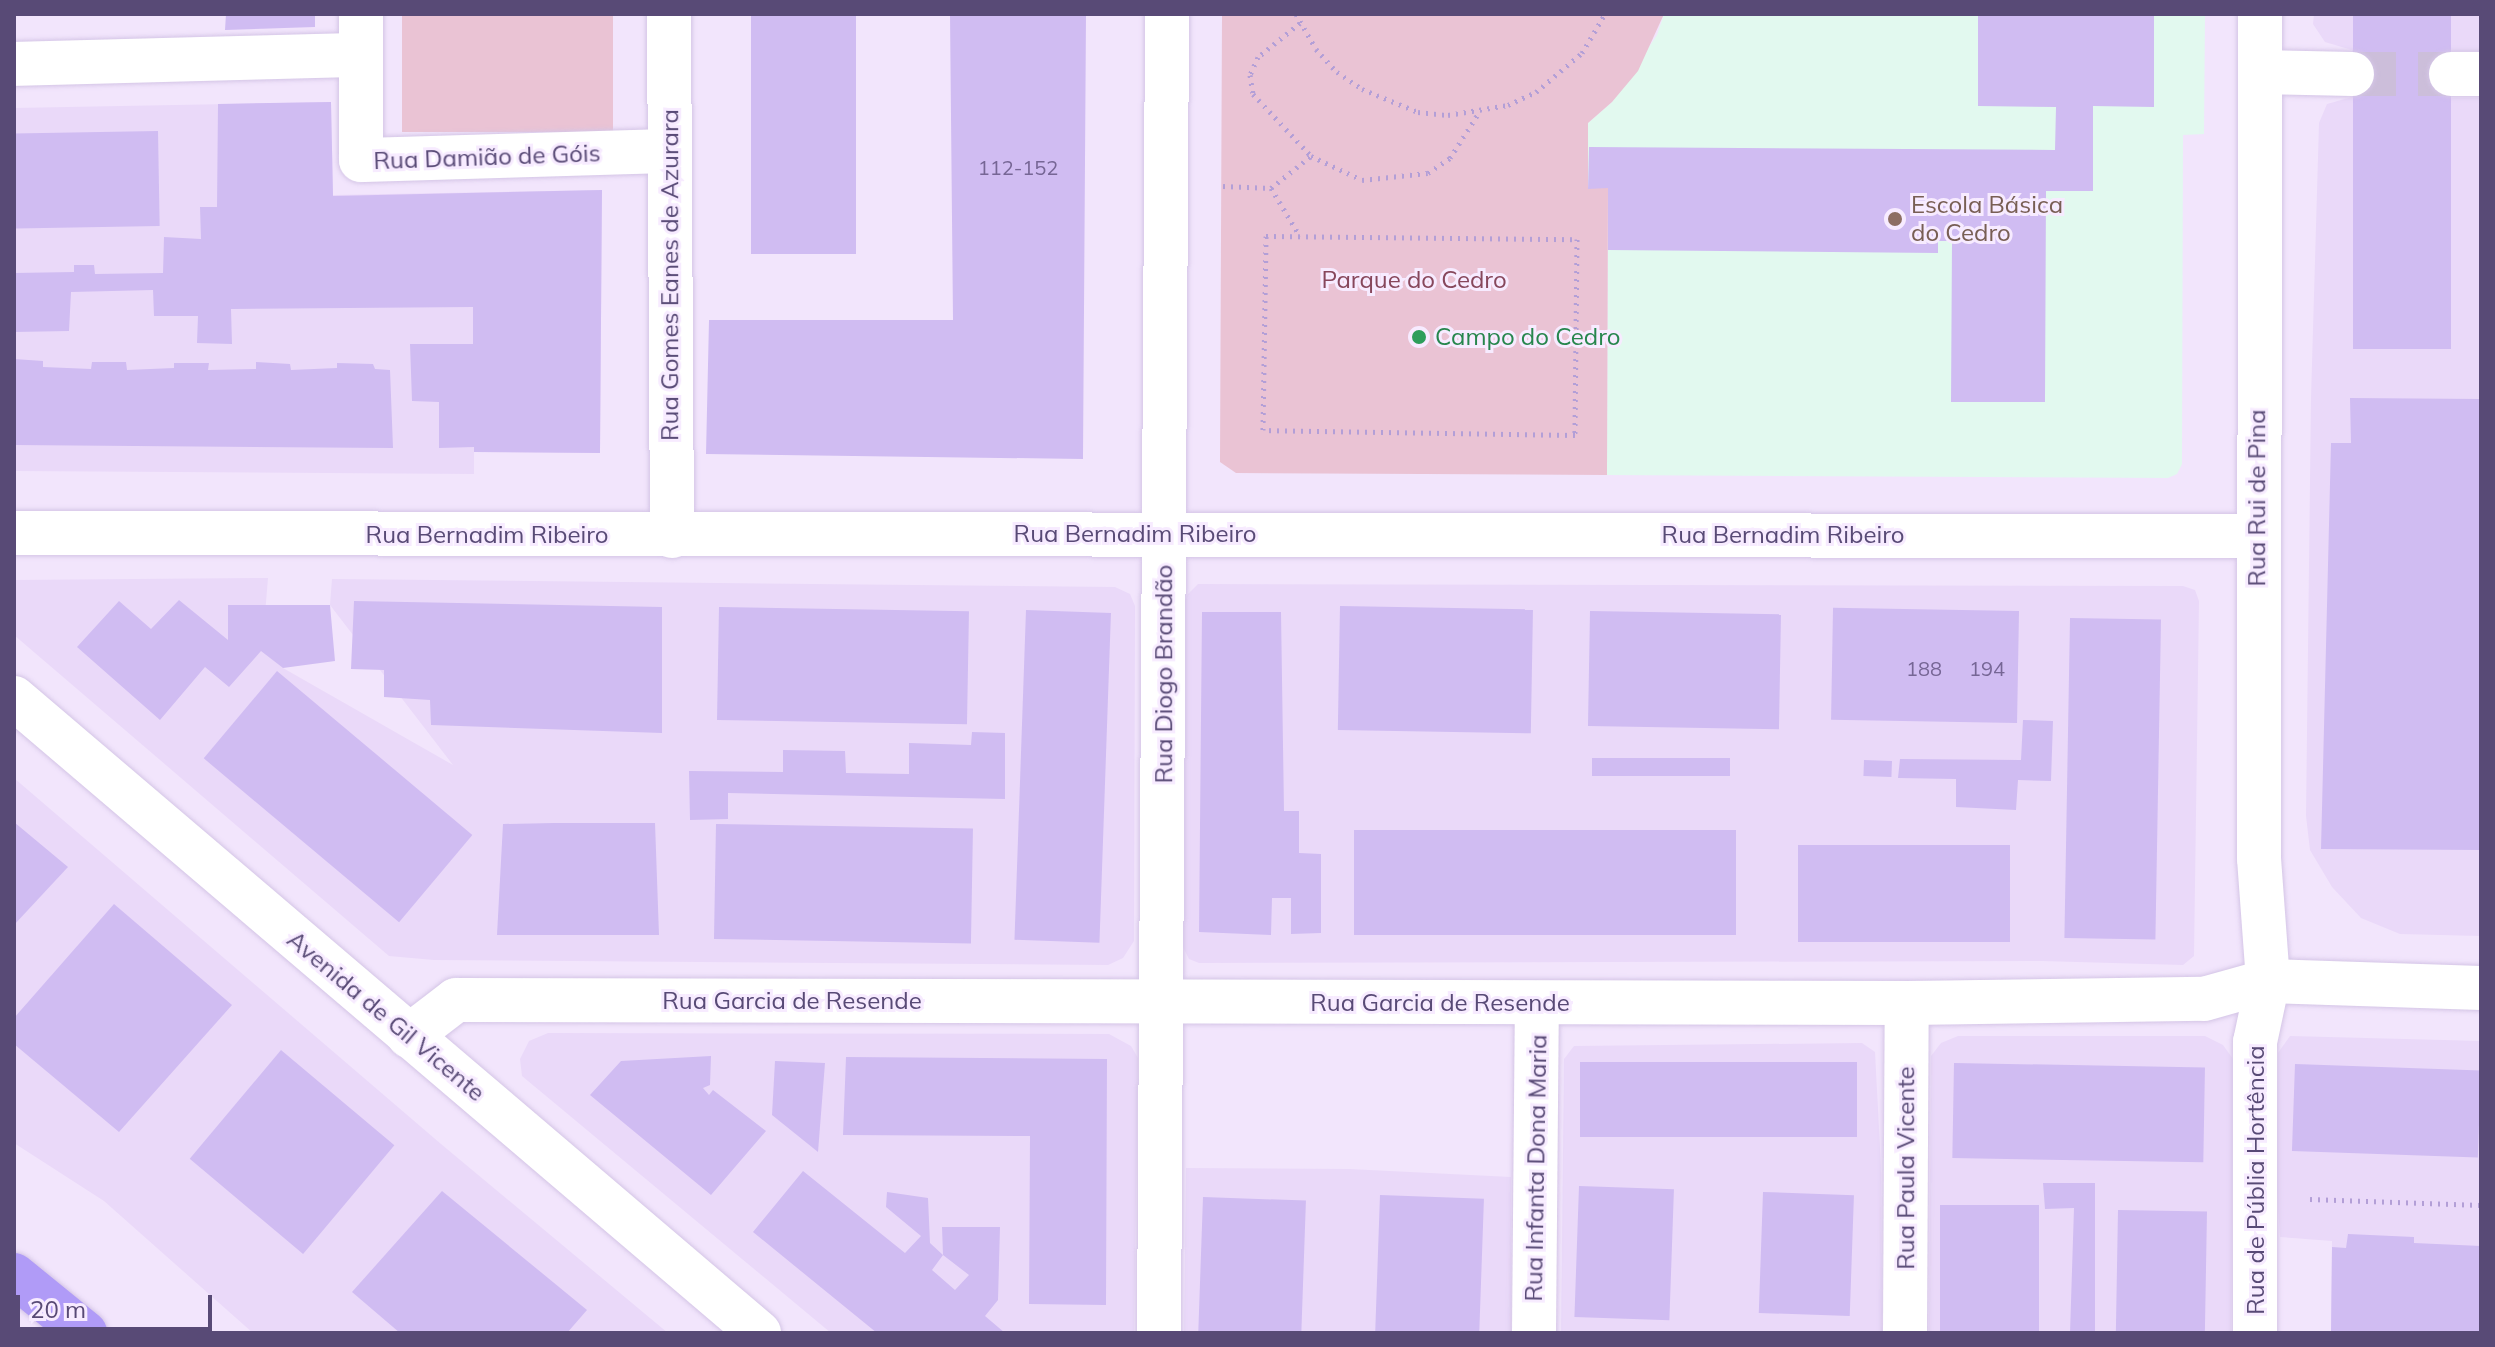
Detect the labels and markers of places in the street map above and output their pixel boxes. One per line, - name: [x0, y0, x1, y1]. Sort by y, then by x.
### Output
- place label: Escola Básica do Cedro: [1911, 191, 2063, 247]
- marker: Escola Básica do Cedro: [1886, 210, 1904, 228]
- place label: Campo do Cedro: [1435, 323, 1621, 351]
- marker: Campo do Cedro: [1410, 328, 1428, 346]

